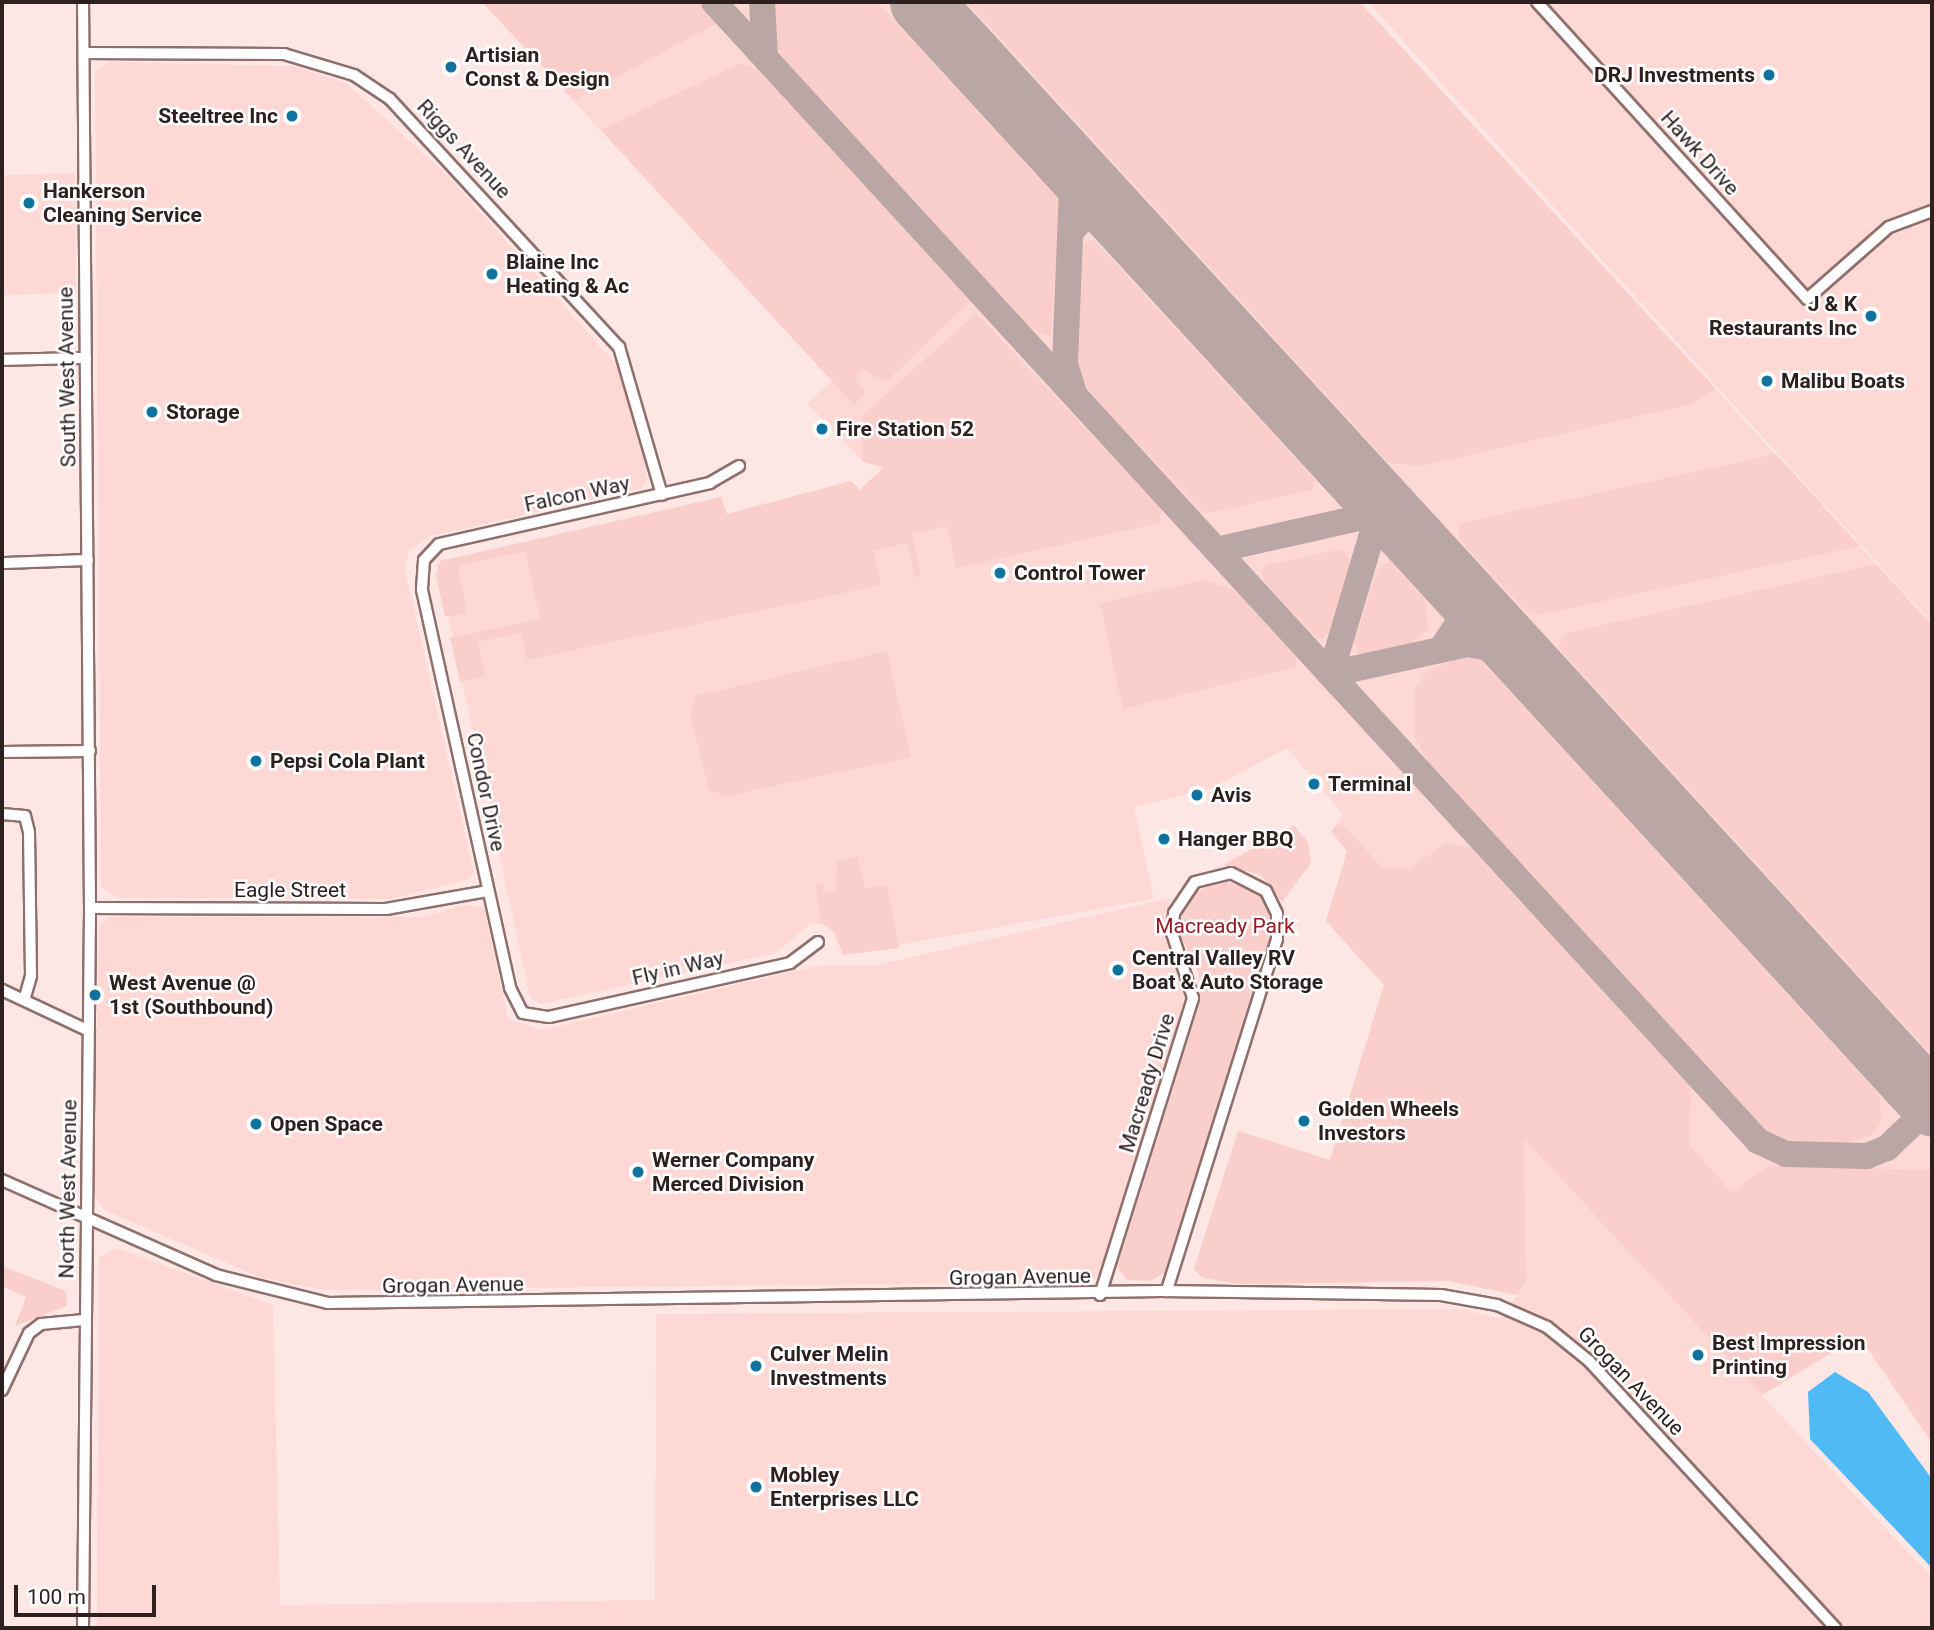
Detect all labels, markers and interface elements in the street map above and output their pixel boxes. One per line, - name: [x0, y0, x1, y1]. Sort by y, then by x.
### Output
- place label: Artisian Const & Design: [465, 42, 610, 92]
- marker: Artisian Const & Design: [443, 59, 459, 75]
- place label: DRJ Investments: [1594, 62, 1755, 88]
- marker: DRJ Investments: [1761, 67, 1777, 83]
- street label: Riggs Avenue: [412, 94, 516, 204]
- place label: Steeltree Inc: [158, 103, 278, 129]
- street label: Hawk Drive: [1655, 105, 1745, 201]
- marker: Steeltree Inc: [284, 108, 300, 124]
- place label: Hankerson Cleaning Service: [43, 178, 202, 228]
- marker: Hankerson Cleaning Service: [21, 195, 37, 211]
- place label: Blaine Inc Heating & Ac: [506, 249, 629, 299]
- marker: Blaine Inc Heating & Ac: [484, 266, 500, 282]
- street label: South West Avenue: [53, 286, 81, 468]
- place label: J & K Restaurants Inc: [1709, 291, 1857, 341]
- marker: J & K Restaurants Inc: [1863, 308, 1879, 324]
- place label: Malibu Boats: [1781, 368, 1905, 394]
- marker: Malibu Boats: [1759, 373, 1775, 389]
- place label: Storage: [166, 399, 240, 425]
- marker: Storage: [144, 404, 160, 420]
- place label: Fire Station 52: [836, 416, 974, 442]
- marker: Fire Station 52: [814, 421, 830, 437]
- street label: Falcon Way: [522, 471, 632, 517]
- place label: Control Tower: [1014, 560, 1146, 586]
- marker: Control Tower: [992, 565, 1008, 581]
- street label: Condor Drive: [461, 730, 511, 854]
- place label: Pepsi Cola Plant: [270, 748, 425, 774]
- marker: Pepsi Cola Plant: [248, 753, 264, 769]
- place label: Terminal: [1328, 771, 1411, 797]
- marker: Terminal: [1306, 776, 1322, 792]
- place label: Avis: [1211, 782, 1252, 808]
- marker: Avis: [1189, 787, 1205, 803]
- place label: Hanger BBQ: [1178, 826, 1293, 852]
- marker: Hanger BBQ: [1156, 831, 1172, 847]
- street label: Eagle Street: [234, 877, 346, 903]
- park label: Macready Park: [1155, 913, 1295, 939]
- street label: Fly in Way: [630, 945, 726, 991]
- place label: Central Valley RV Boat & Auto Storage: [1132, 945, 1323, 995]
- marker: Central Valley RV Boat & Auto Storage: [1110, 962, 1126, 978]
- place label: West Avenue @ 1st (Southbound): [109, 970, 273, 1020]
- marker: West Avenue @ 1st (Southbound): [87, 987, 103, 1003]
- street label: Macready Drive: [1114, 1010, 1180, 1156]
- place label: Golden Wheels Investors: [1318, 1096, 1459, 1146]
- street label: North West Avenue: [54, 1099, 82, 1279]
- place label: Open Space: [270, 1111, 383, 1137]
- marker: Golden Wheels Investors: [1296, 1113, 1312, 1129]
- marker: Open Space: [248, 1116, 264, 1132]
- place label: Werner Company Merced Division: [652, 1147, 814, 1197]
- marker: Werner Company Merced Division: [630, 1164, 646, 1180]
- street label: Grogan Avenue: [949, 1263, 1091, 1291]
- street label: Grogan Avenue: [382, 1271, 524, 1299]
- street label: Grogan Avenue: [1573, 1321, 1689, 1441]
- place label: Best Impression Printing: [1712, 1330, 1866, 1380]
- place label: Culver Melin Investments: [770, 1341, 888, 1391]
- marker: Best Impression Printing: [1690, 1347, 1706, 1363]
- marker: Culver Melin Investments: [748, 1358, 764, 1374]
- place label: Mobley Enterprises LLC: [770, 1462, 919, 1512]
- marker: Mobley Enterprises LLC: [748, 1479, 764, 1495]
- scale bar: [18, 1570, 159, 1614]
- text: 100 m: [27, 1585, 86, 1609]

